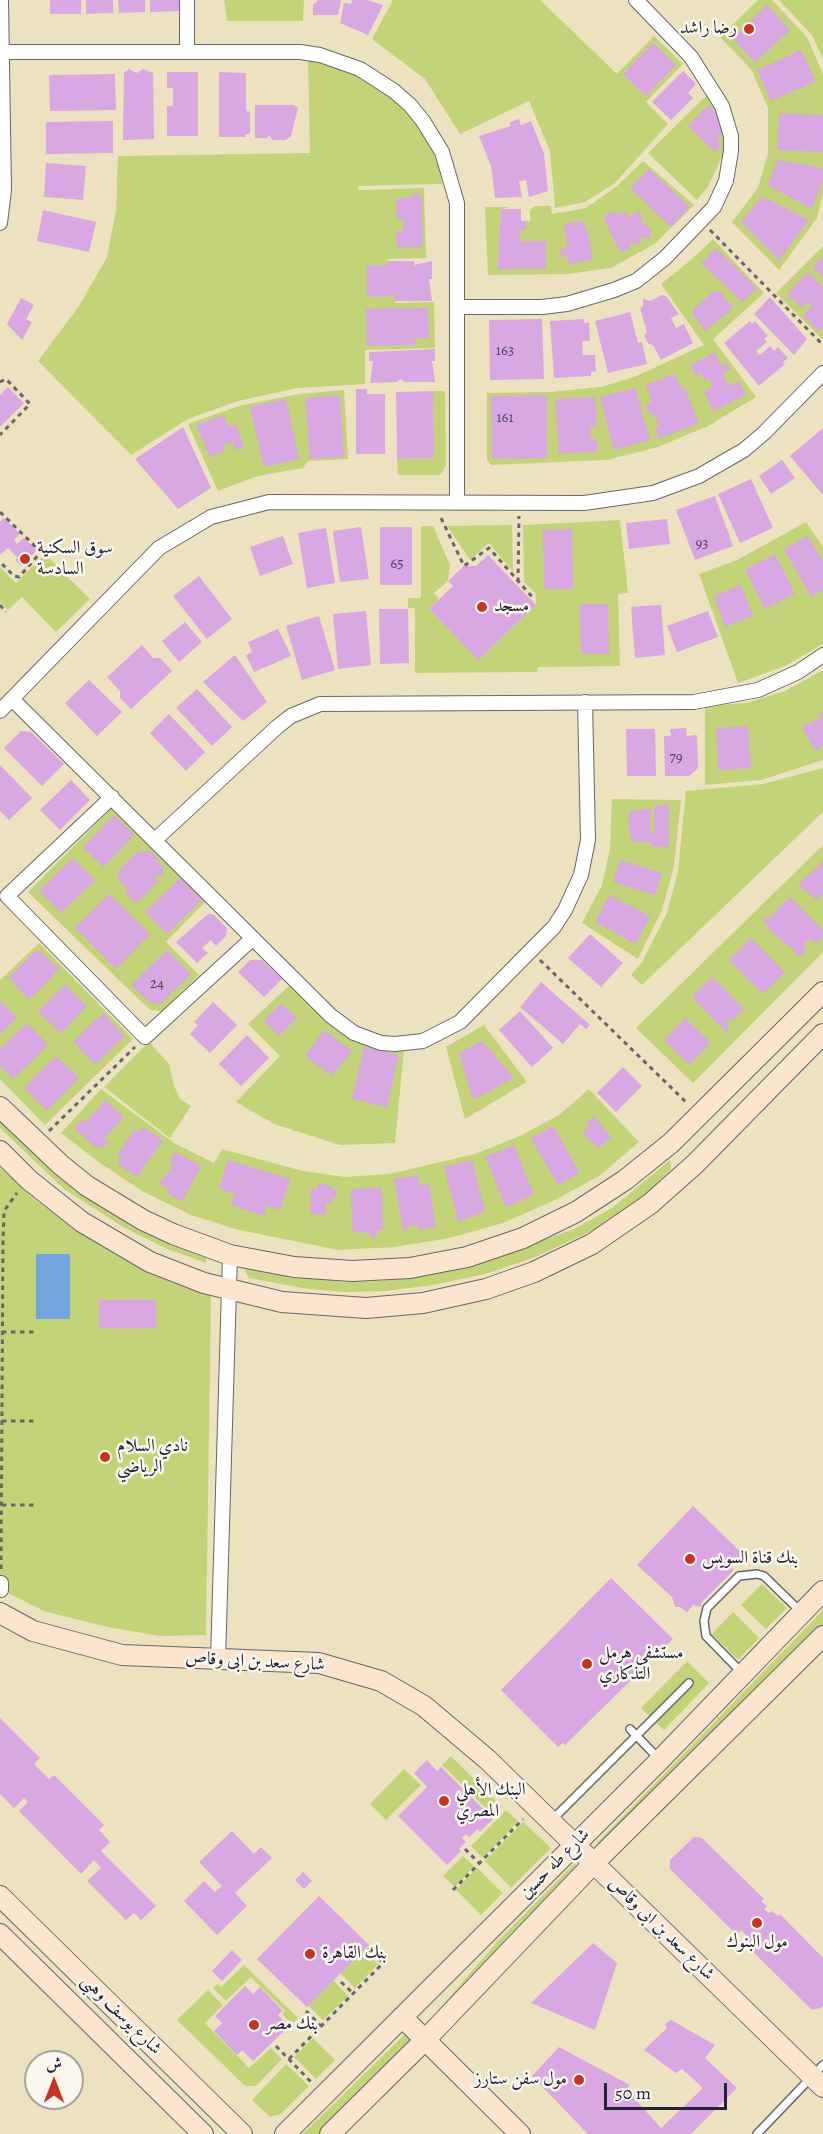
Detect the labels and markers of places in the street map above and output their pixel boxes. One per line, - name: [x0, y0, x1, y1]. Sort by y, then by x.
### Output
- place label: رضا راشد: [680, 18, 737, 40]
- marker: رضا راشد: [742, 22, 756, 36]
- place label: سوق السكنية السادسة: [37, 538, 113, 580]
- marker: سوق السكنية السادسة: [18, 552, 32, 566]
- place label: مسجد: [494, 596, 529, 618]
- marker: مسجد: [475, 600, 489, 614]
- place label: نادي السلام الرياضي: [117, 1436, 188, 1478]
- marker: نادي السلام الرياضي: [98, 1450, 112, 1464]
- place label: بنك قناة السويس: [702, 1548, 798, 1570]
- marker: بنك قناة السويس: [683, 1552, 697, 1566]
- place label: مستشفى هرمل التذكاري: [599, 1643, 684, 1686]
- marker: مستشفى هرمل التذكاري: [580, 1657, 594, 1671]
- place label: البنك الأهلي المصري: [456, 1780, 526, 1822]
- marker: البنك الأهلي المصري: [437, 1794, 451, 1808]
- marker: مول البنوك: [750, 1916, 764, 1930]
- place label: مول البنوك: [726, 1932, 788, 1954]
- place label: بنك القاهرة: [322, 1943, 387, 1965]
- marker: بنك القاهرة: [303, 1947, 317, 1961]
- place label: بنك مصر: [266, 2014, 318, 2036]
- marker: بنك مصر: [247, 2018, 261, 2032]
- place label: مول سفن ستارز: [475, 2069, 567, 2091]
- marker: مول سفن ستارز: [572, 2073, 586, 2087]

